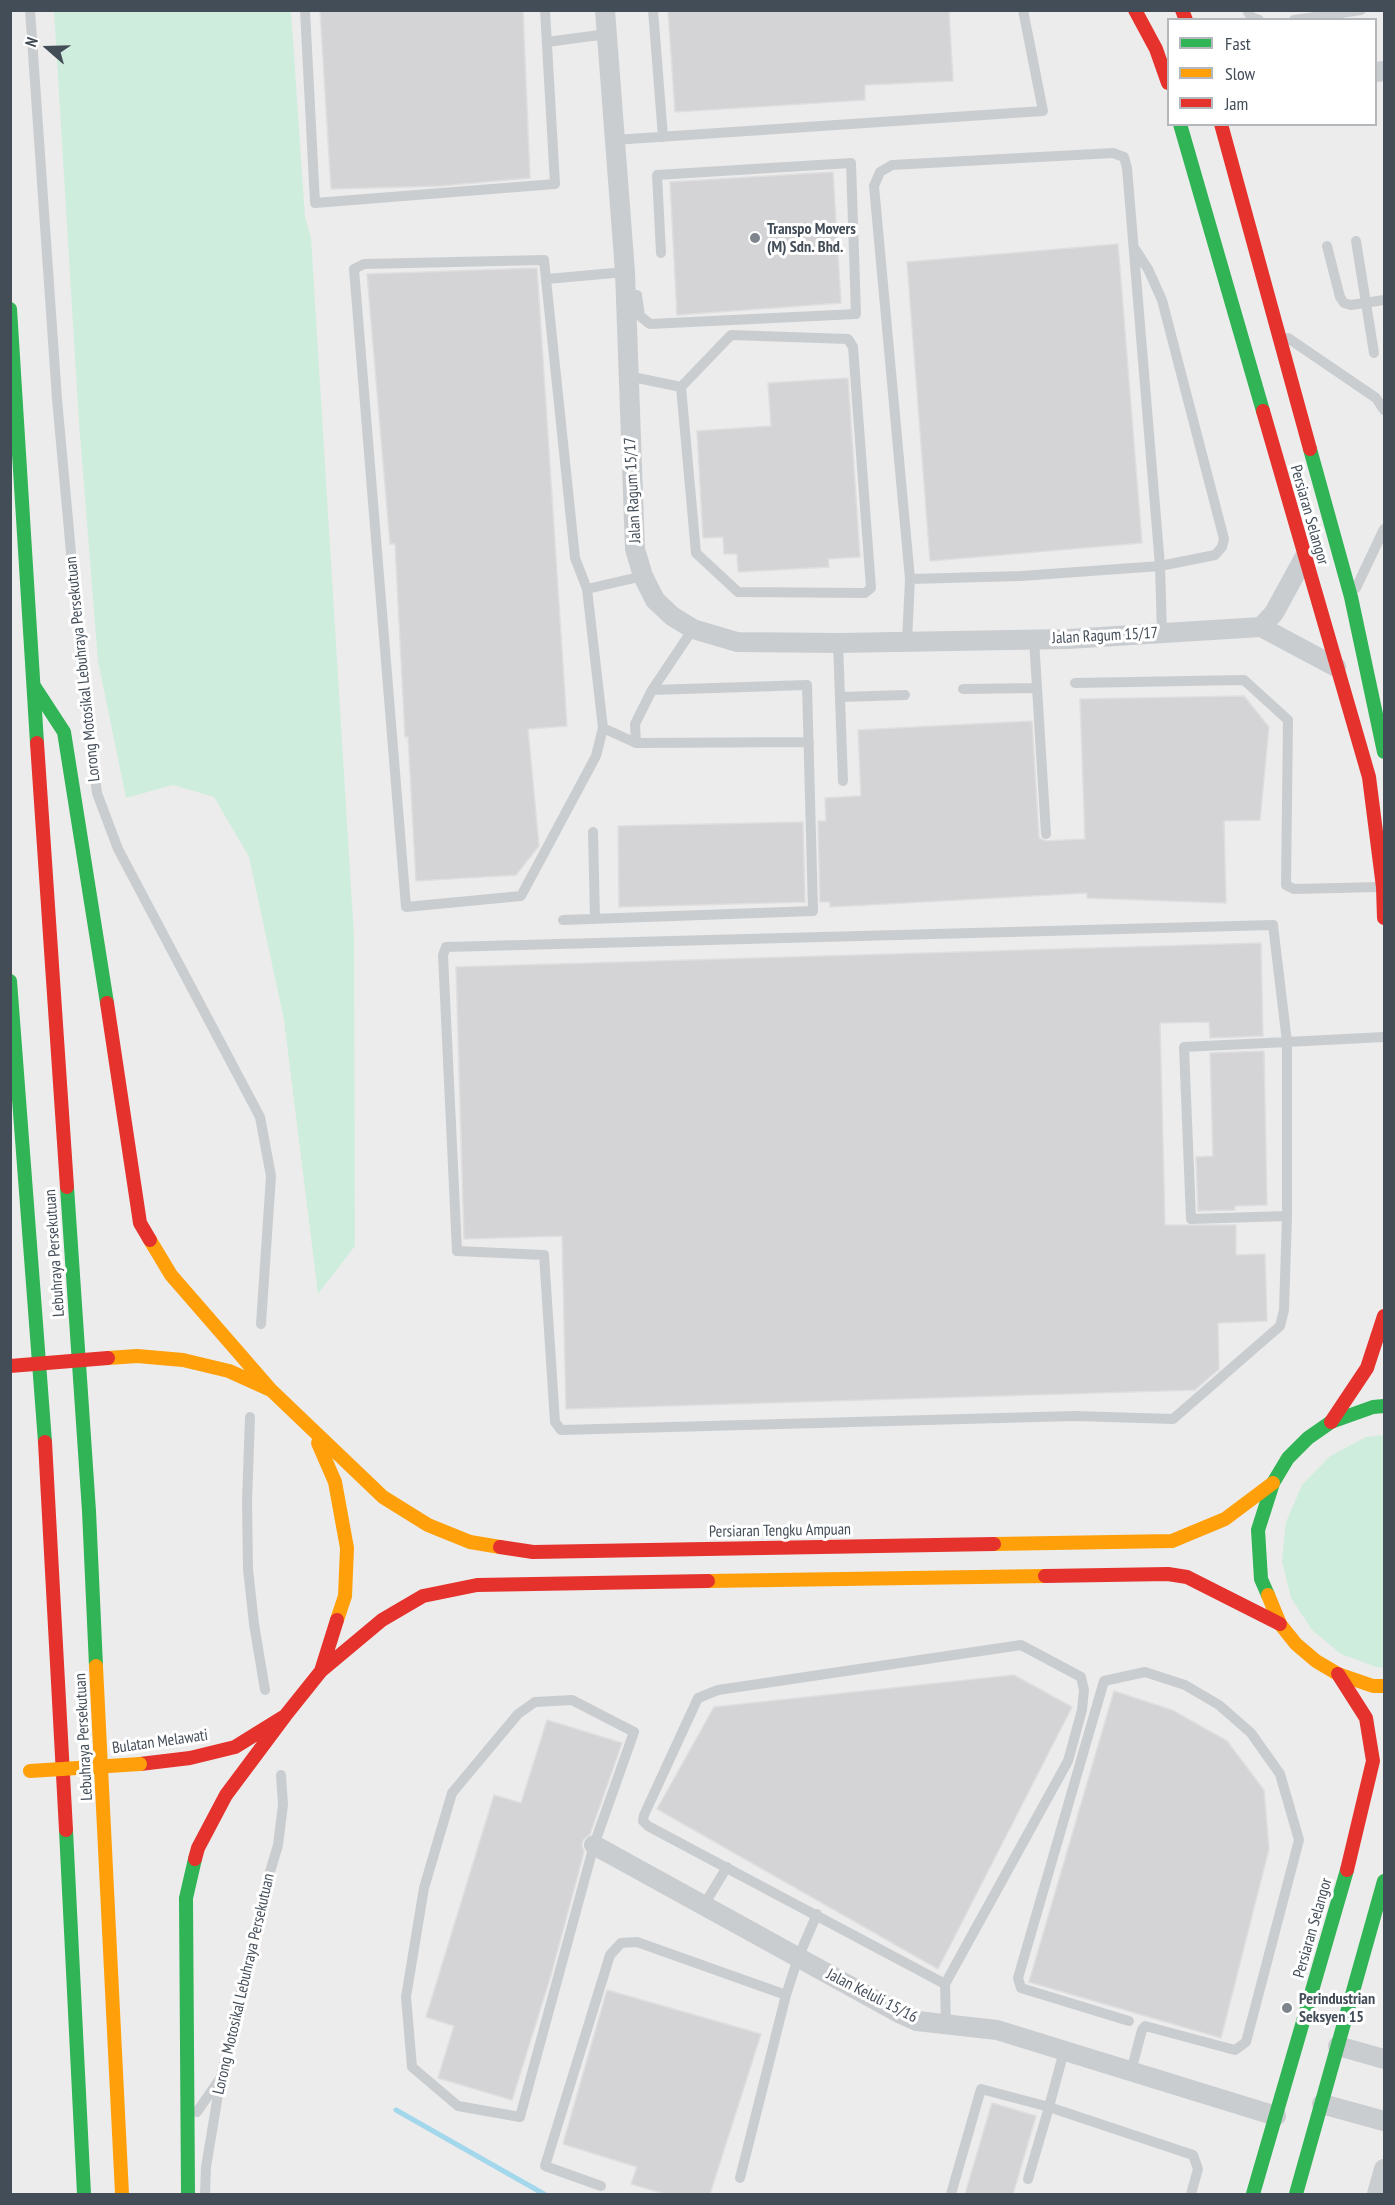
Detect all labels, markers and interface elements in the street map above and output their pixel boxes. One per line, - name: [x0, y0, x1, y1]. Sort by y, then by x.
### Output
- north arrow: [18, 18, 78, 78]
- legend: [1167, 18, 1377, 126]
- text: Fast: [1225, 32, 1251, 55]
- text: N: [20, 34, 42, 49]
- text: Slow: [1225, 62, 1255, 85]
- text: Jam: [1225, 92, 1248, 115]
- place label: Transpo Movers (M) Sdn. Bhd.: [767, 219, 856, 257]
- marker: Transpo Movers (M) Sdn. Bhd.: [748, 231, 762, 245]
- street label: Jalan Ragum 15/17: [621, 437, 645, 543]
- street label: Persiaran Selangor: [1286, 463, 1332, 567]
- street label: Lorong Motosikal Lebuhraya Persekutuan: [62, 556, 104, 782]
- street label: Jalan Ragum 15/17: [1052, 624, 1158, 648]
- street label: Lebuhraya Persekutuan: [41, 1189, 69, 1317]
- street label: Persiaran Tengku Ampuan: [709, 1520, 851, 1542]
- street label: Lebuhraya Persekutuan: [71, 1673, 97, 1801]
- street label: Bulatan Melawati: [111, 1726, 209, 1758]
- street label: Lorong Motosikal Lebuhraya Persekutuan: [209, 1872, 279, 2096]
- street label: Persiaran Selangor: [1290, 1876, 1336, 1980]
- street label: Jalan Keluli 15/16: [823, 1965, 921, 2027]
- place label: Perindustrian Seksyen 15: [1299, 1989, 1375, 2027]
- marker: Perindustrian Seksyen 15: [1280, 2001, 1294, 2015]

